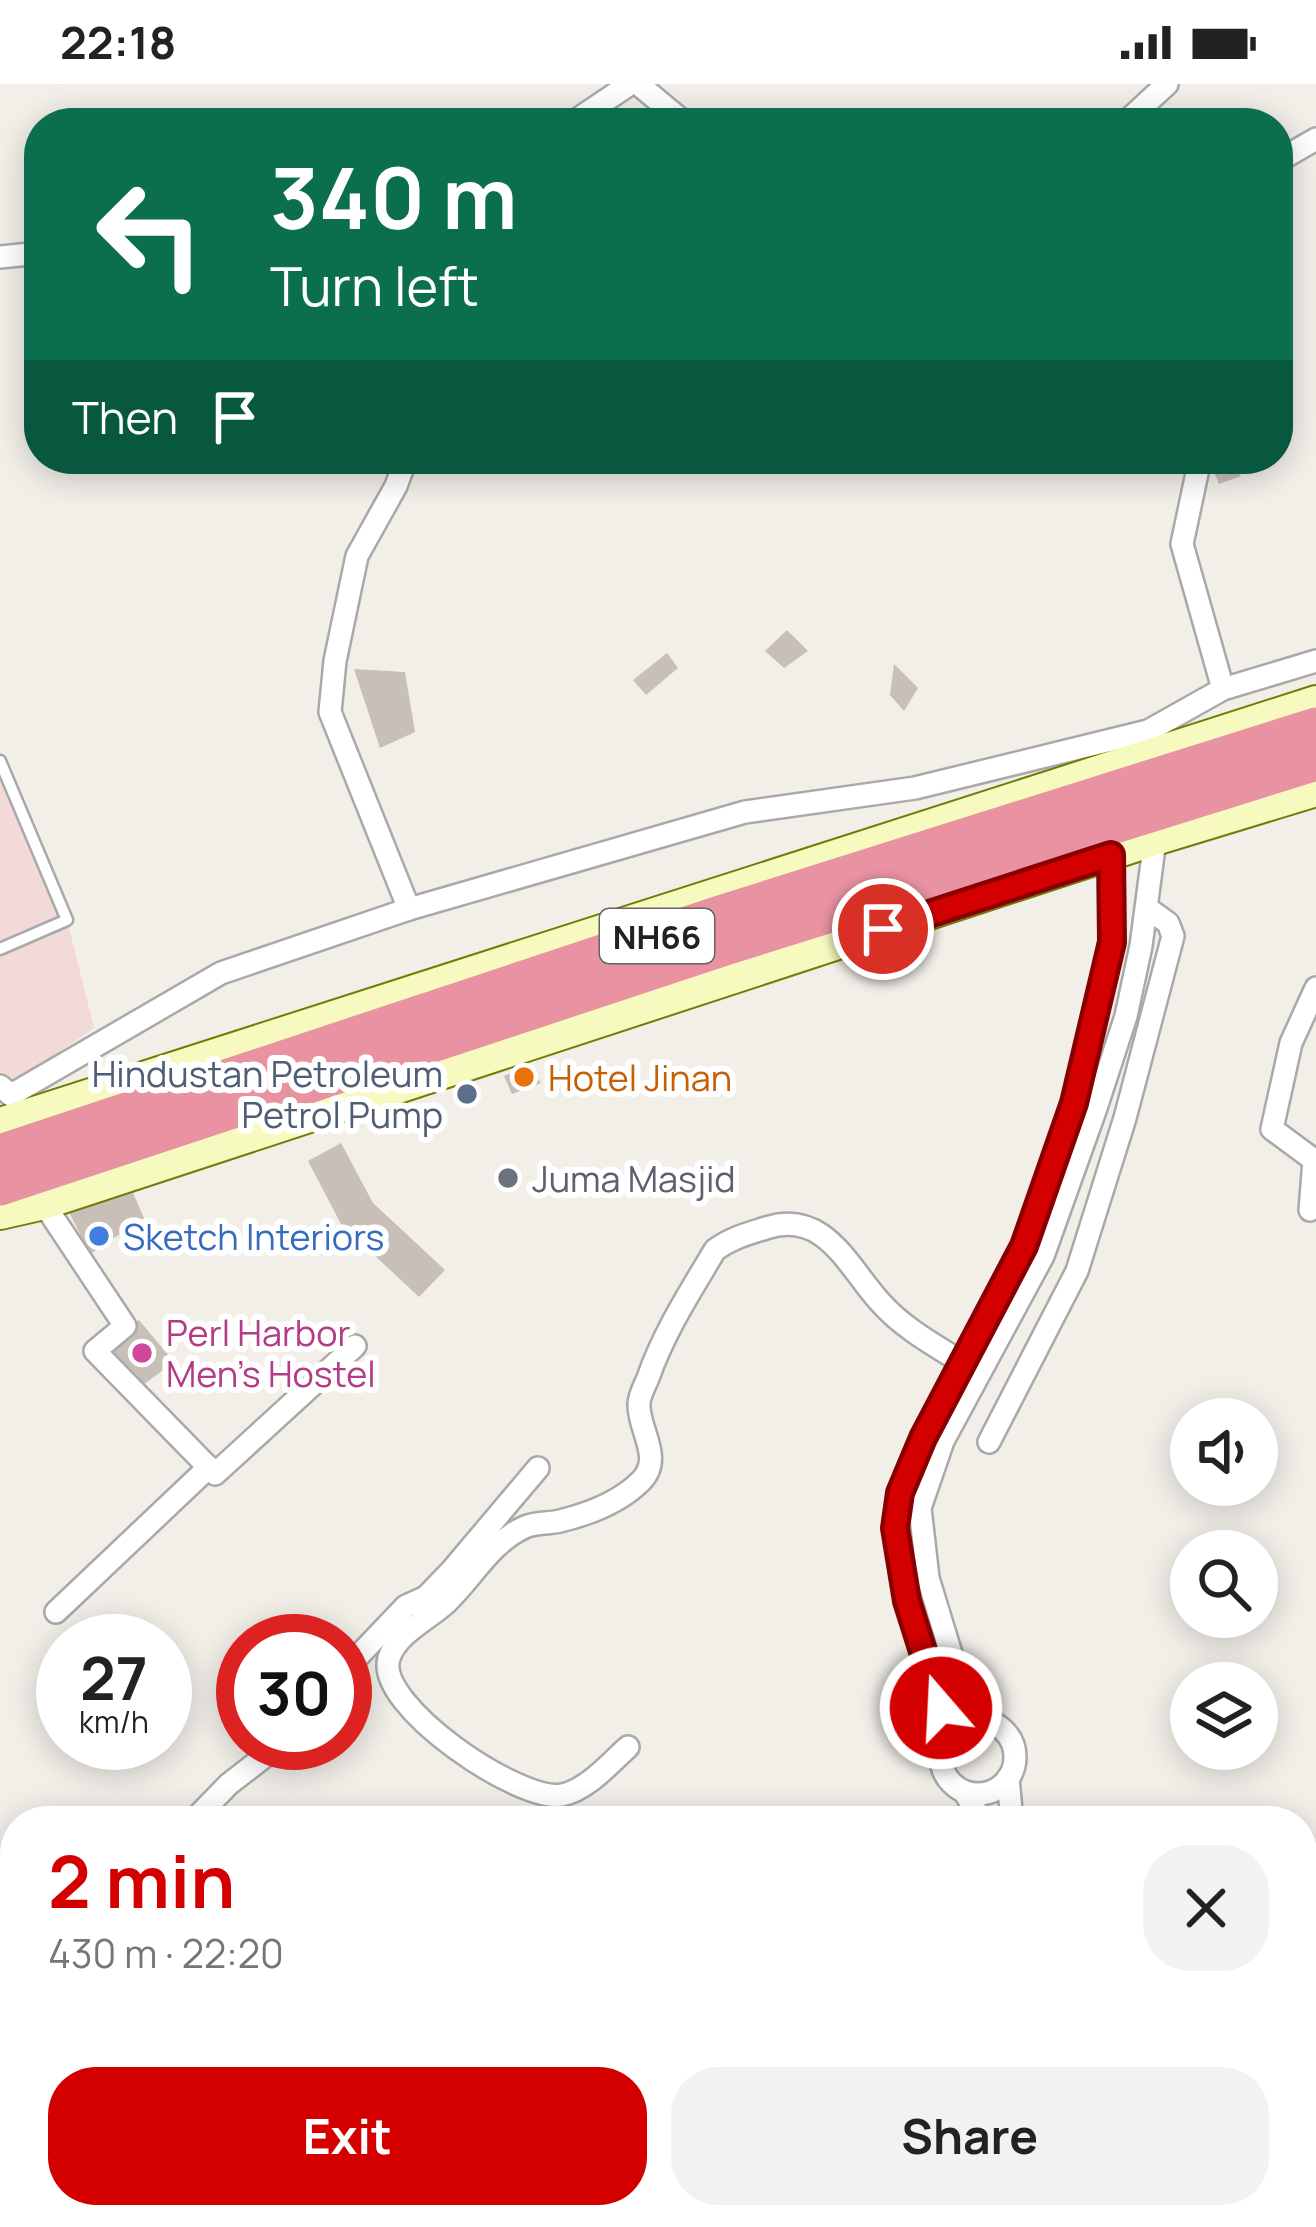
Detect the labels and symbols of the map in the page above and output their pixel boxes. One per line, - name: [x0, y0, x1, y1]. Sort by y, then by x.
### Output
- pin: [832, 878, 934, 980]
- road number: NH66: [600, 909, 714, 963]
- place label: Hindustan Petroleum Petrol Pump: [92, 1049, 443, 1139]
- place label: Hotel Jinan: [548, 1053, 732, 1102]
- marker: Hotel Jinan: [511, 1064, 537, 1090]
- marker: Hindustan Petroleum Petrol Pump: [454, 1081, 480, 1107]
- place label: Juma Masjid: [532, 1154, 736, 1203]
- marker: Juma Masjid: [495, 1165, 521, 1191]
- place label: Sketch Interiors: [123, 1212, 384, 1261]
- marker: Sketch Interiors: [86, 1223, 112, 1249]
- place label: Perl Harbor Men's Hostel: [166, 1308, 376, 1398]
- marker: Perl Harbor Men's Hostel: [129, 1340, 155, 1366]
- speed limit sign: 30: [216, 1614, 372, 1770]
- position arrow: [878, 1645, 1004, 1771]

